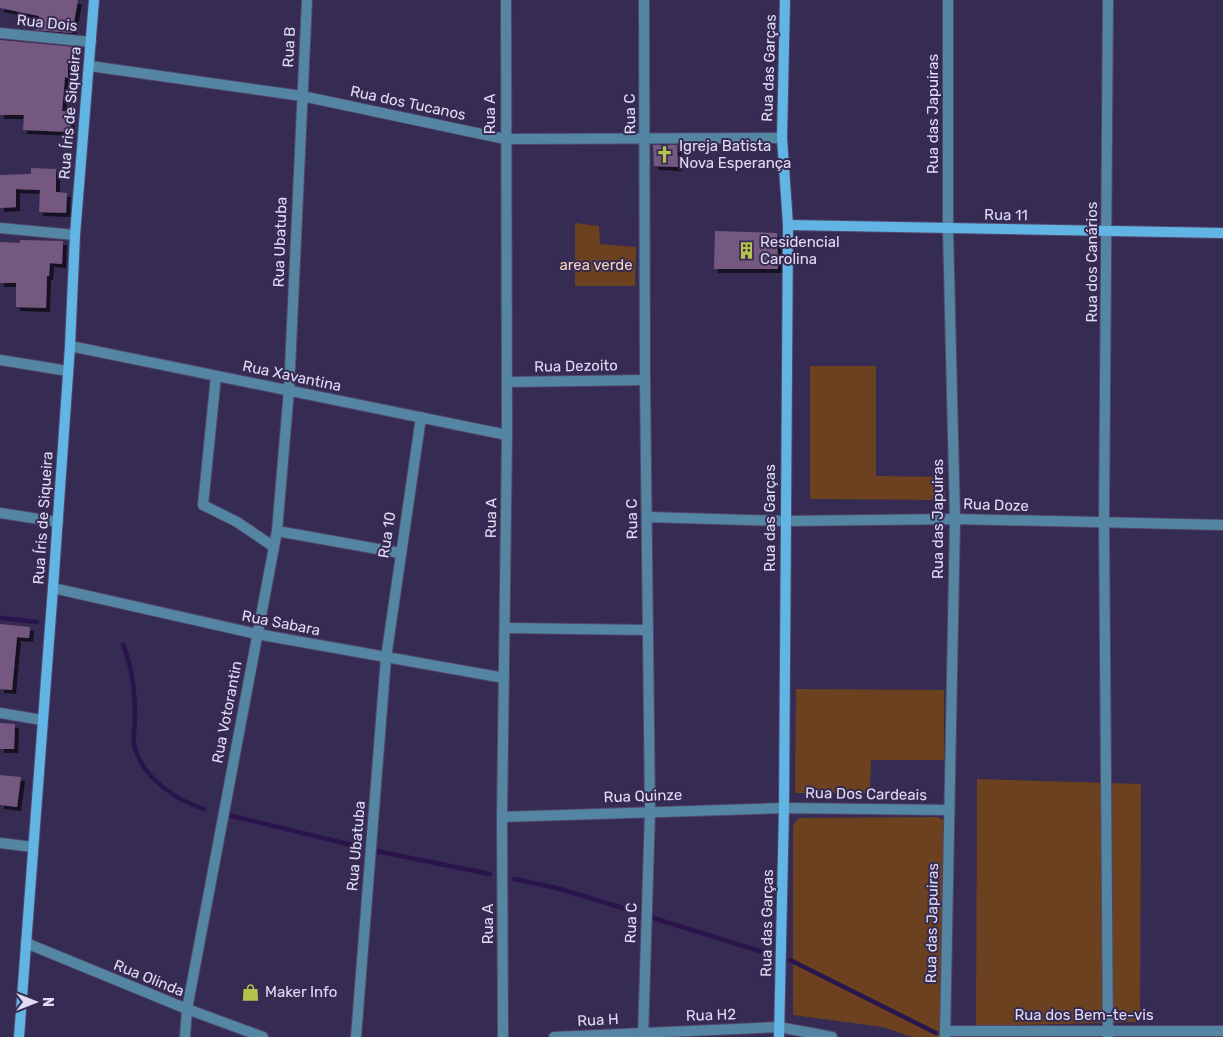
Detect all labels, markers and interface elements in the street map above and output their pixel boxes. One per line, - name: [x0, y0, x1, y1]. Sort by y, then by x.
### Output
- street label: Rua Dois: [16, 11, 79, 35]
- street label: Rua das Garças: [758, 14, 780, 122]
- street label: Rua B: [279, 26, 299, 68]
- street label: Rua Íris de Siqueira: [55, 46, 85, 180]
- street label: Rua das Japuiras: [924, 54, 942, 174]
- street label: Rua dos Tucanos: [349, 82, 468, 124]
- street label: Rua C: [621, 93, 639, 135]
- street label: Rua A: [481, 94, 499, 134]
- place label: Igreja Batista Nova Esperança: [679, 137, 791, 172]
- church icon: Igreja Batista Nova Esperança: [655, 145, 675, 165]
- street label: Rua Ubatuba: [269, 196, 291, 288]
- street label: Rua dos Canários: [1083, 201, 1101, 322]
- street label: Rua 11: [984, 206, 1028, 224]
- place label: Residencial Carolina: [760, 233, 840, 268]
- building icon: Residencial Carolina: [736, 241, 756, 261]
- park label: area verde: [559, 256, 633, 274]
- street label: Rua Dezoito: [534, 356, 618, 376]
- street label: Rua Xavantina: [241, 357, 343, 395]
- street label: Rua Íris de Siqueira: [29, 451, 57, 585]
- street label: Rua das Japuiras: [929, 459, 947, 579]
- street label: Rua das Garças: [761, 464, 779, 572]
- street label: Rua Doze: [963, 495, 1029, 515]
- street label: Rua A: [482, 498, 500, 538]
- street label: Rua C: [623, 498, 641, 540]
- street label: Rua 10: [374, 510, 400, 560]
- street label: Rua Sabara: [240, 607, 322, 639]
- street label: Rua Votorantin: [208, 659, 246, 765]
- street label: Rua Dos Cardeais: [805, 784, 927, 804]
- street label: Rua Quinze: [603, 786, 683, 806]
- street label: Rua Ubatuba: [343, 800, 369, 892]
- street label: Rua das Japuiras: [922, 862, 942, 983]
- street label: Rua das Garças: [757, 869, 777, 977]
- street label: Rua C: [621, 902, 641, 944]
- street label: Rua A: [479, 904, 497, 944]
- street label: Rua Olinda: [111, 956, 187, 1000]
- north arrow: [10, 977, 60, 1027]
- shop icon: Maker Info: [241, 982, 261, 1002]
- place label: Maker Info: [265, 983, 337, 1001]
- text: N: [39, 997, 56, 1007]
- street label: Rua H2: [686, 1005, 737, 1025]
- street label: Rua dos Bem-te-vis: [1014, 1006, 1154, 1024]
- street label: Rua H: [577, 1010, 619, 1030]

